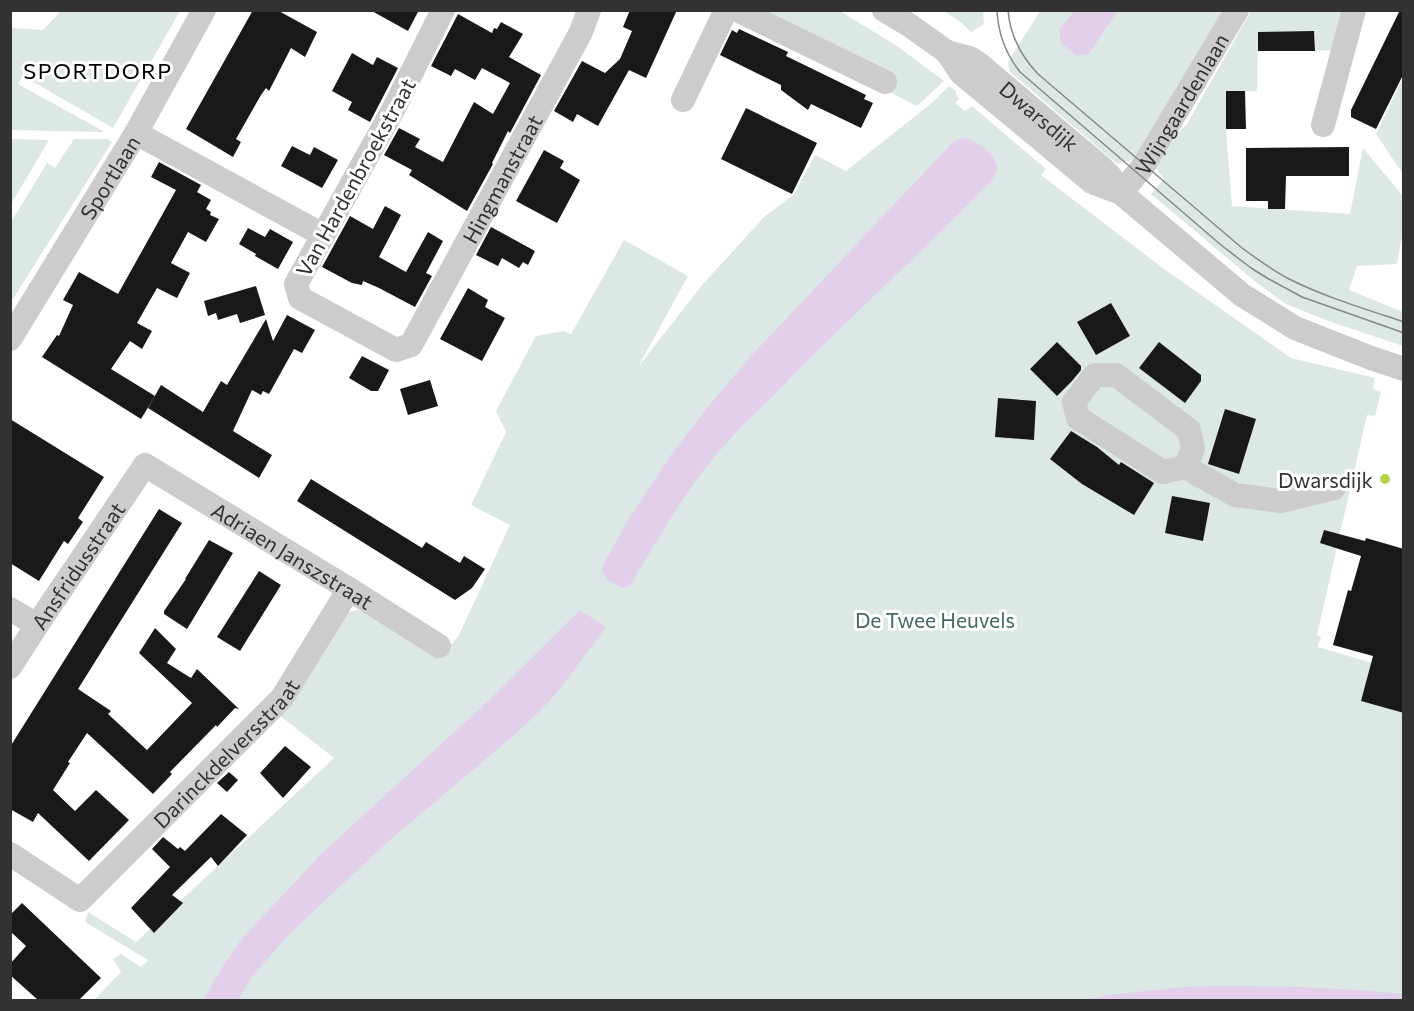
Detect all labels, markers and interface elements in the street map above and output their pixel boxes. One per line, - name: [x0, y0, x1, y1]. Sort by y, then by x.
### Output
- street label: Wijngaardenlaan: [1129, 28, 1233, 179]
- district label: SPORTDORP: [23, 57, 173, 84]
- street label: Van Hardenbroekstraat: [290, 74, 420, 280]
- street label: Dwarsdijk: [995, 75, 1084, 155]
- street label: Hingmanstraat: [456, 110, 546, 247]
- street label: Sportlaan: [74, 130, 144, 223]
- place label: Dwarsdijk: [1278, 467, 1373, 492]
- marker: Dwarsdijk: [1378, 472, 1392, 486]
- street label: Adriaen Janszstraat: [208, 496, 378, 614]
- street label: Ansfridusstraat: [25, 497, 129, 634]
- park label: De Twee Heuvels: [855, 607, 1015, 632]
- street label: Darinckdelversstraat: [148, 674, 303, 832]

